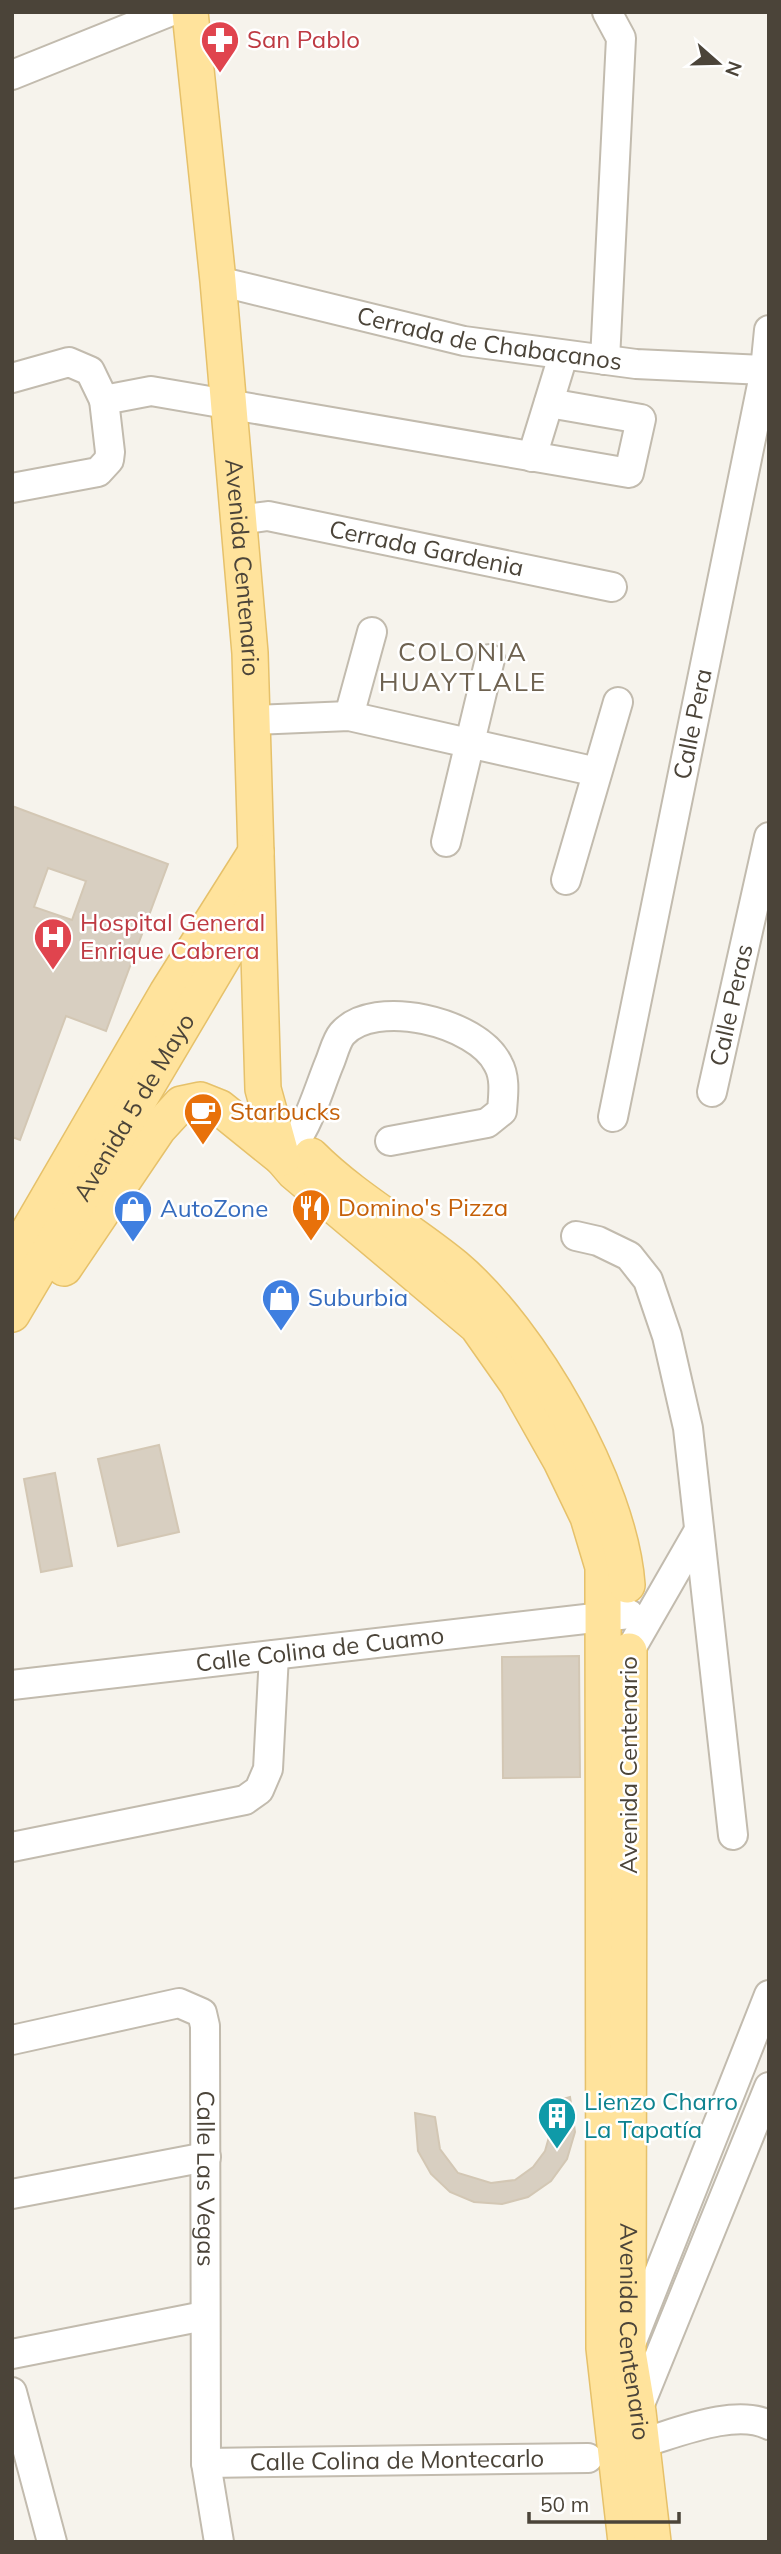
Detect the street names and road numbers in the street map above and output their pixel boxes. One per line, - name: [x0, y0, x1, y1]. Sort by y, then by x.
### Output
- street label: Cerrada de Chabacanos: [354, 299, 624, 376]
- street label: Avenida Centenario: [219, 457, 267, 677]
- street label: Cerrada Gardenia: [327, 513, 526, 582]
- street label: Calle Pera: [666, 666, 718, 782]
- street label: Calle Peras: [702, 941, 759, 1069]
- street label: Avenida 5 de Mayo: [66, 1008, 201, 1206]
- street label: Calle Colina de Cuamo: [194, 1619, 446, 1678]
- street label: Avenida Centenario: [613, 1656, 643, 1874]
- street label: Calle Las Vegas: [191, 2090, 222, 2267]
- street label: Avenida Centenario: [614, 2223, 657, 2442]
- street label: Calle Colina de Montecarlo: [250, 2443, 544, 2476]

